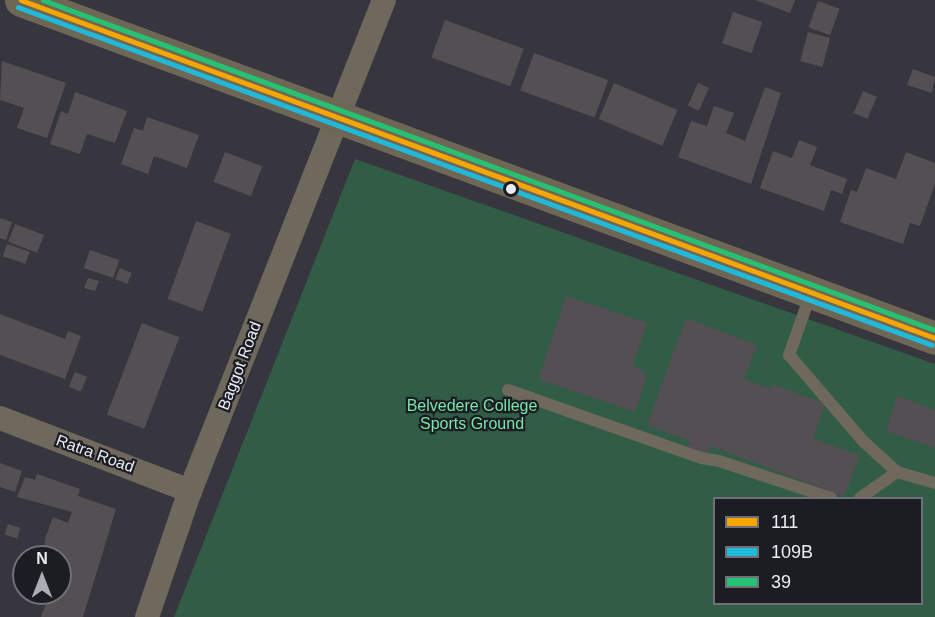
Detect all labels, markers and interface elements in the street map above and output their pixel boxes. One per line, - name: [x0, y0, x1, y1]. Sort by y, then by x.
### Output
- unlabelled marker: [505, 183, 517, 195]
- street label: Baggot Road: [214, 319, 266, 413]
- park label: Belvedere College Sports Ground: [407, 396, 537, 434]
- street label: Ratra Road: [53, 431, 137, 477]
- legend: [713, 497, 923, 605]
- text: 111: [771, 512, 798, 532]
- text: 109B: [771, 542, 813, 562]
- north arrow: [12, 545, 72, 605]
- text: N: [36, 550, 48, 567]
- text: 39: [771, 572, 791, 592]

